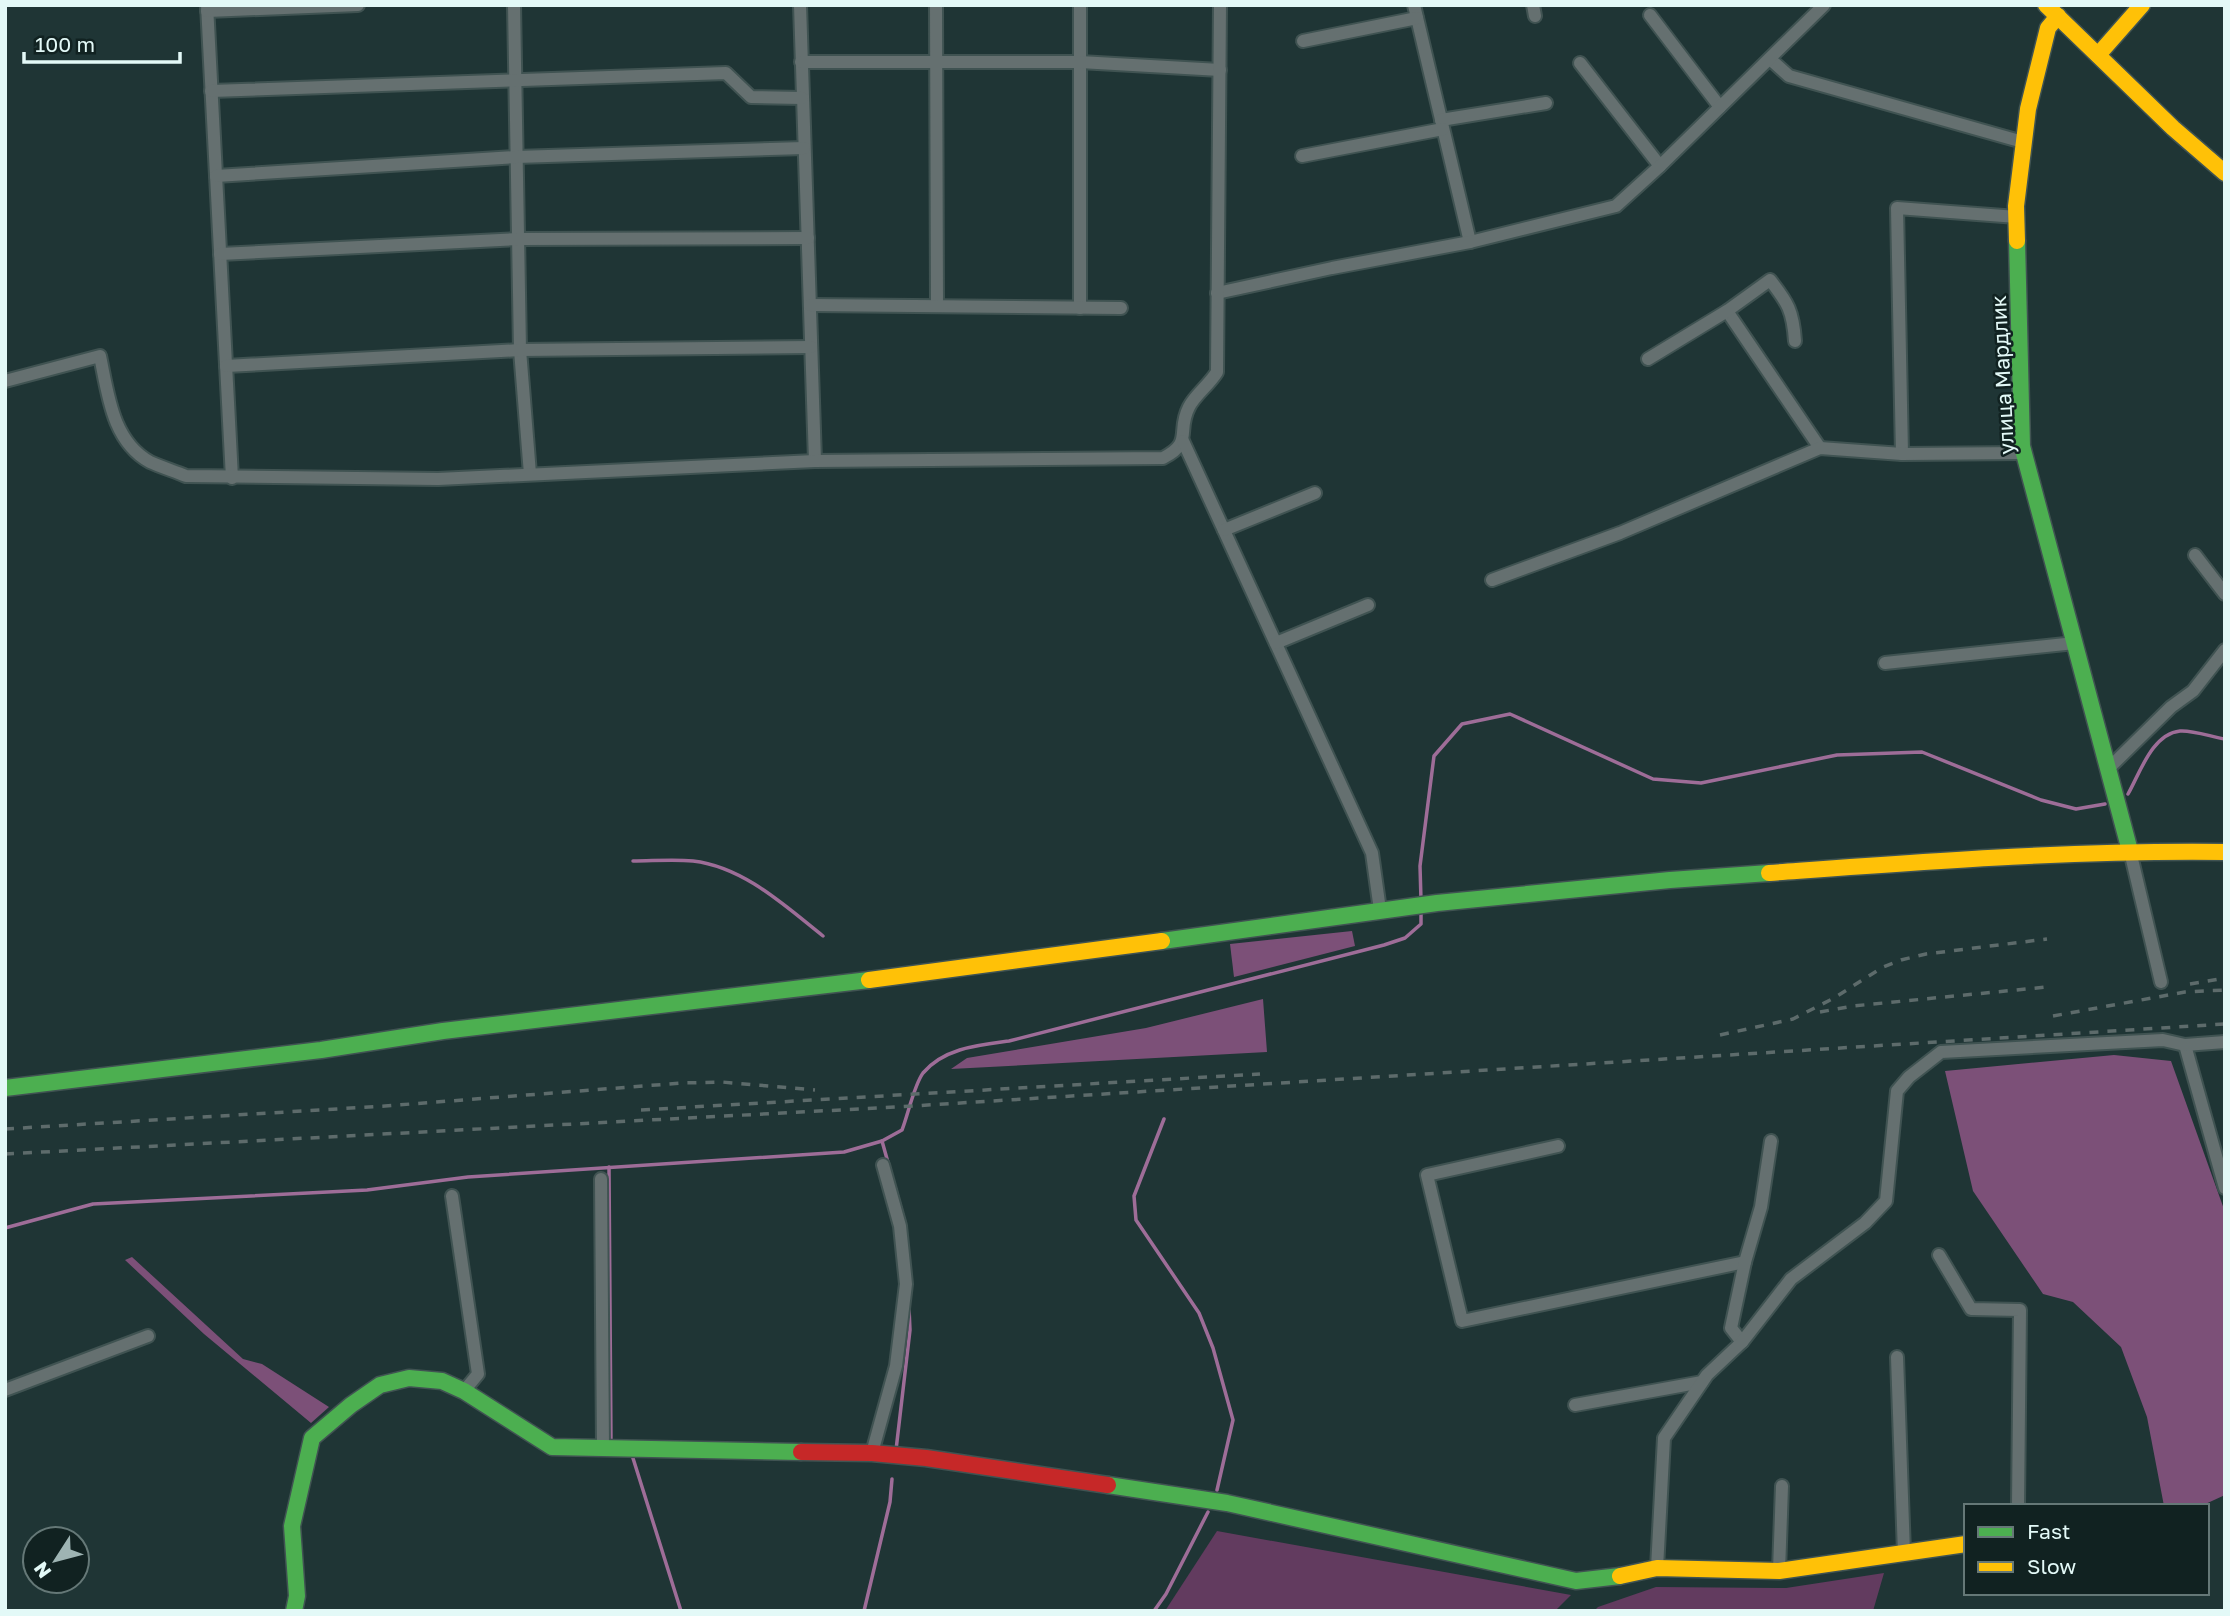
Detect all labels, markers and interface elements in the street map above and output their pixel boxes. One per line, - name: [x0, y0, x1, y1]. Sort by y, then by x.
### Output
- scale bar: [24, 21, 180, 65]
- text: 100 m: [35, 31, 95, 57]
- street label: улица Мардлик: [1985, 295, 2019, 455]
- legend: [1964, 1504, 2209, 1595]
- text: Fast: [2027, 1518, 2070, 1544]
- north arrow: [21, 1525, 91, 1595]
- text: Slow: [2027, 1553, 2076, 1579]
- text: N: [28, 1558, 55, 1583]

